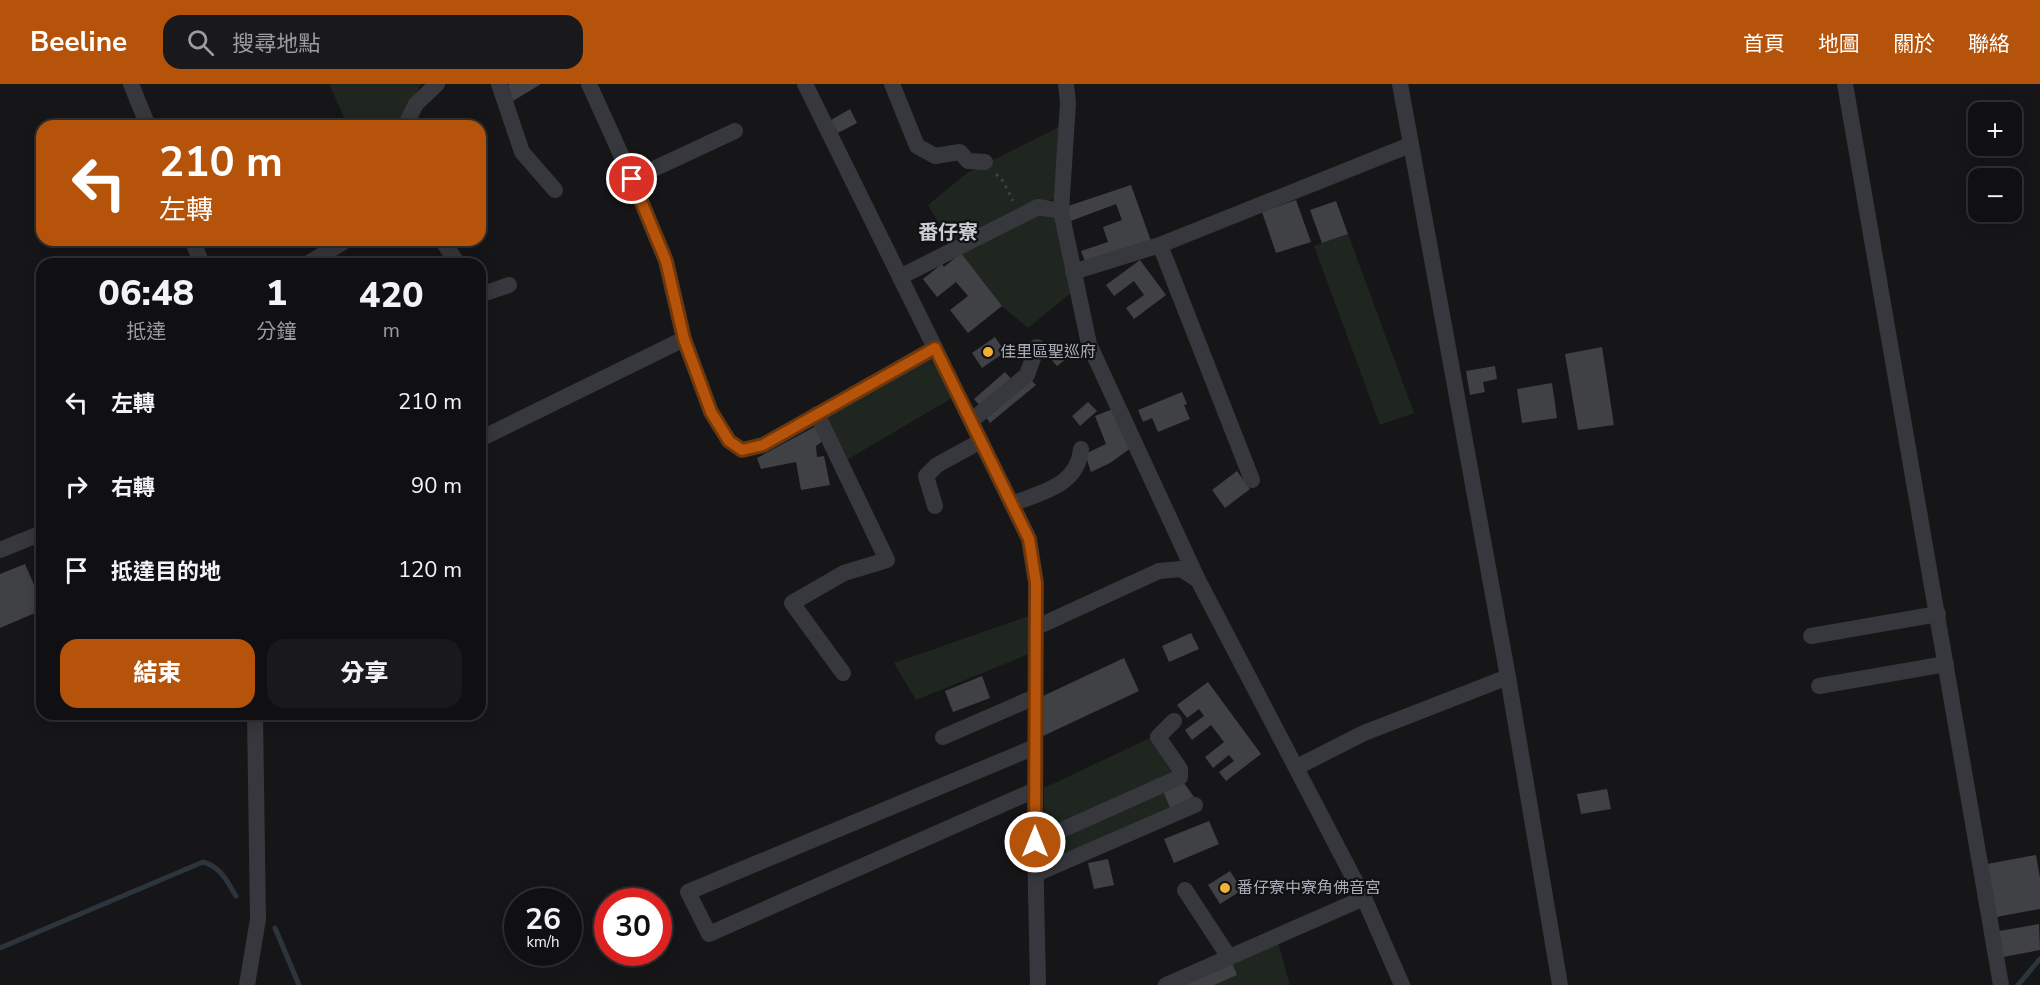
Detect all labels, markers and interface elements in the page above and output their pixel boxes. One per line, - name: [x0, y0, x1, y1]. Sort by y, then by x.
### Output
- search box: [163, 15, 583, 69]
- text: Beeline: [30, 23, 127, 61]
- icon: search: [184, 26, 217, 59]
- text: 搜尋地點: [232, 29, 320, 59]
- text: 首頁: [1743, 30, 1785, 58]
- text: 地圖: [1818, 30, 1860, 58]
- text: 關於: [1893, 30, 1935, 58]
- text: 聯絡: [1968, 30, 2010, 58]
- map controls: [1968, 102, 2022, 222]
- button: +: [1968, 102, 2022, 156]
- text: 210 m: [159, 134, 283, 191]
- icon: left: [60, 144, 138, 222]
- pin: [606, 153, 657, 204]
- icon: arrive: [615, 162, 648, 195]
- button: −: [1968, 168, 2022, 222]
- text: 左轉: [159, 192, 213, 229]
- district label: 番仔寮: [918, 219, 978, 246]
- text: 06:48: [98, 269, 194, 318]
- text: 1: [266, 269, 287, 318]
- text: 420: [359, 271, 424, 320]
- text: m: [383, 317, 400, 344]
- text: 抵達: [126, 318, 166, 345]
- text: 分鐘: [256, 318, 296, 345]
- place label: 佳里區聖巡府: [1000, 341, 1096, 363]
- marker: 佳里區聖巡府: [981, 345, 995, 359]
- icon: left: [60, 386, 93, 419]
- text: 210 m: [398, 387, 462, 417]
- text: 左轉: [111, 389, 155, 419]
- icon: right: [60, 470, 93, 503]
- text: 90 m: [411, 471, 462, 501]
- text: 右轉: [111, 473, 155, 503]
- icon: arrive: [60, 554, 93, 587]
- text: 120 m: [398, 555, 462, 585]
- text: 抵達目的地: [111, 557, 221, 587]
- button: 結束: [60, 639, 255, 708]
- button: 分享: [267, 639, 462, 708]
- position arrow: [1003, 810, 1067, 874]
- place label: 番仔寮中寮角佛音宮: [1237, 877, 1381, 899]
- marker: 番仔寮中寮角佛音宮: [1218, 881, 1232, 895]
- speed limit sign: 30: [594, 888, 672, 966]
- text: 26: [525, 899, 561, 940]
- text: km/h: [526, 932, 560, 952]

